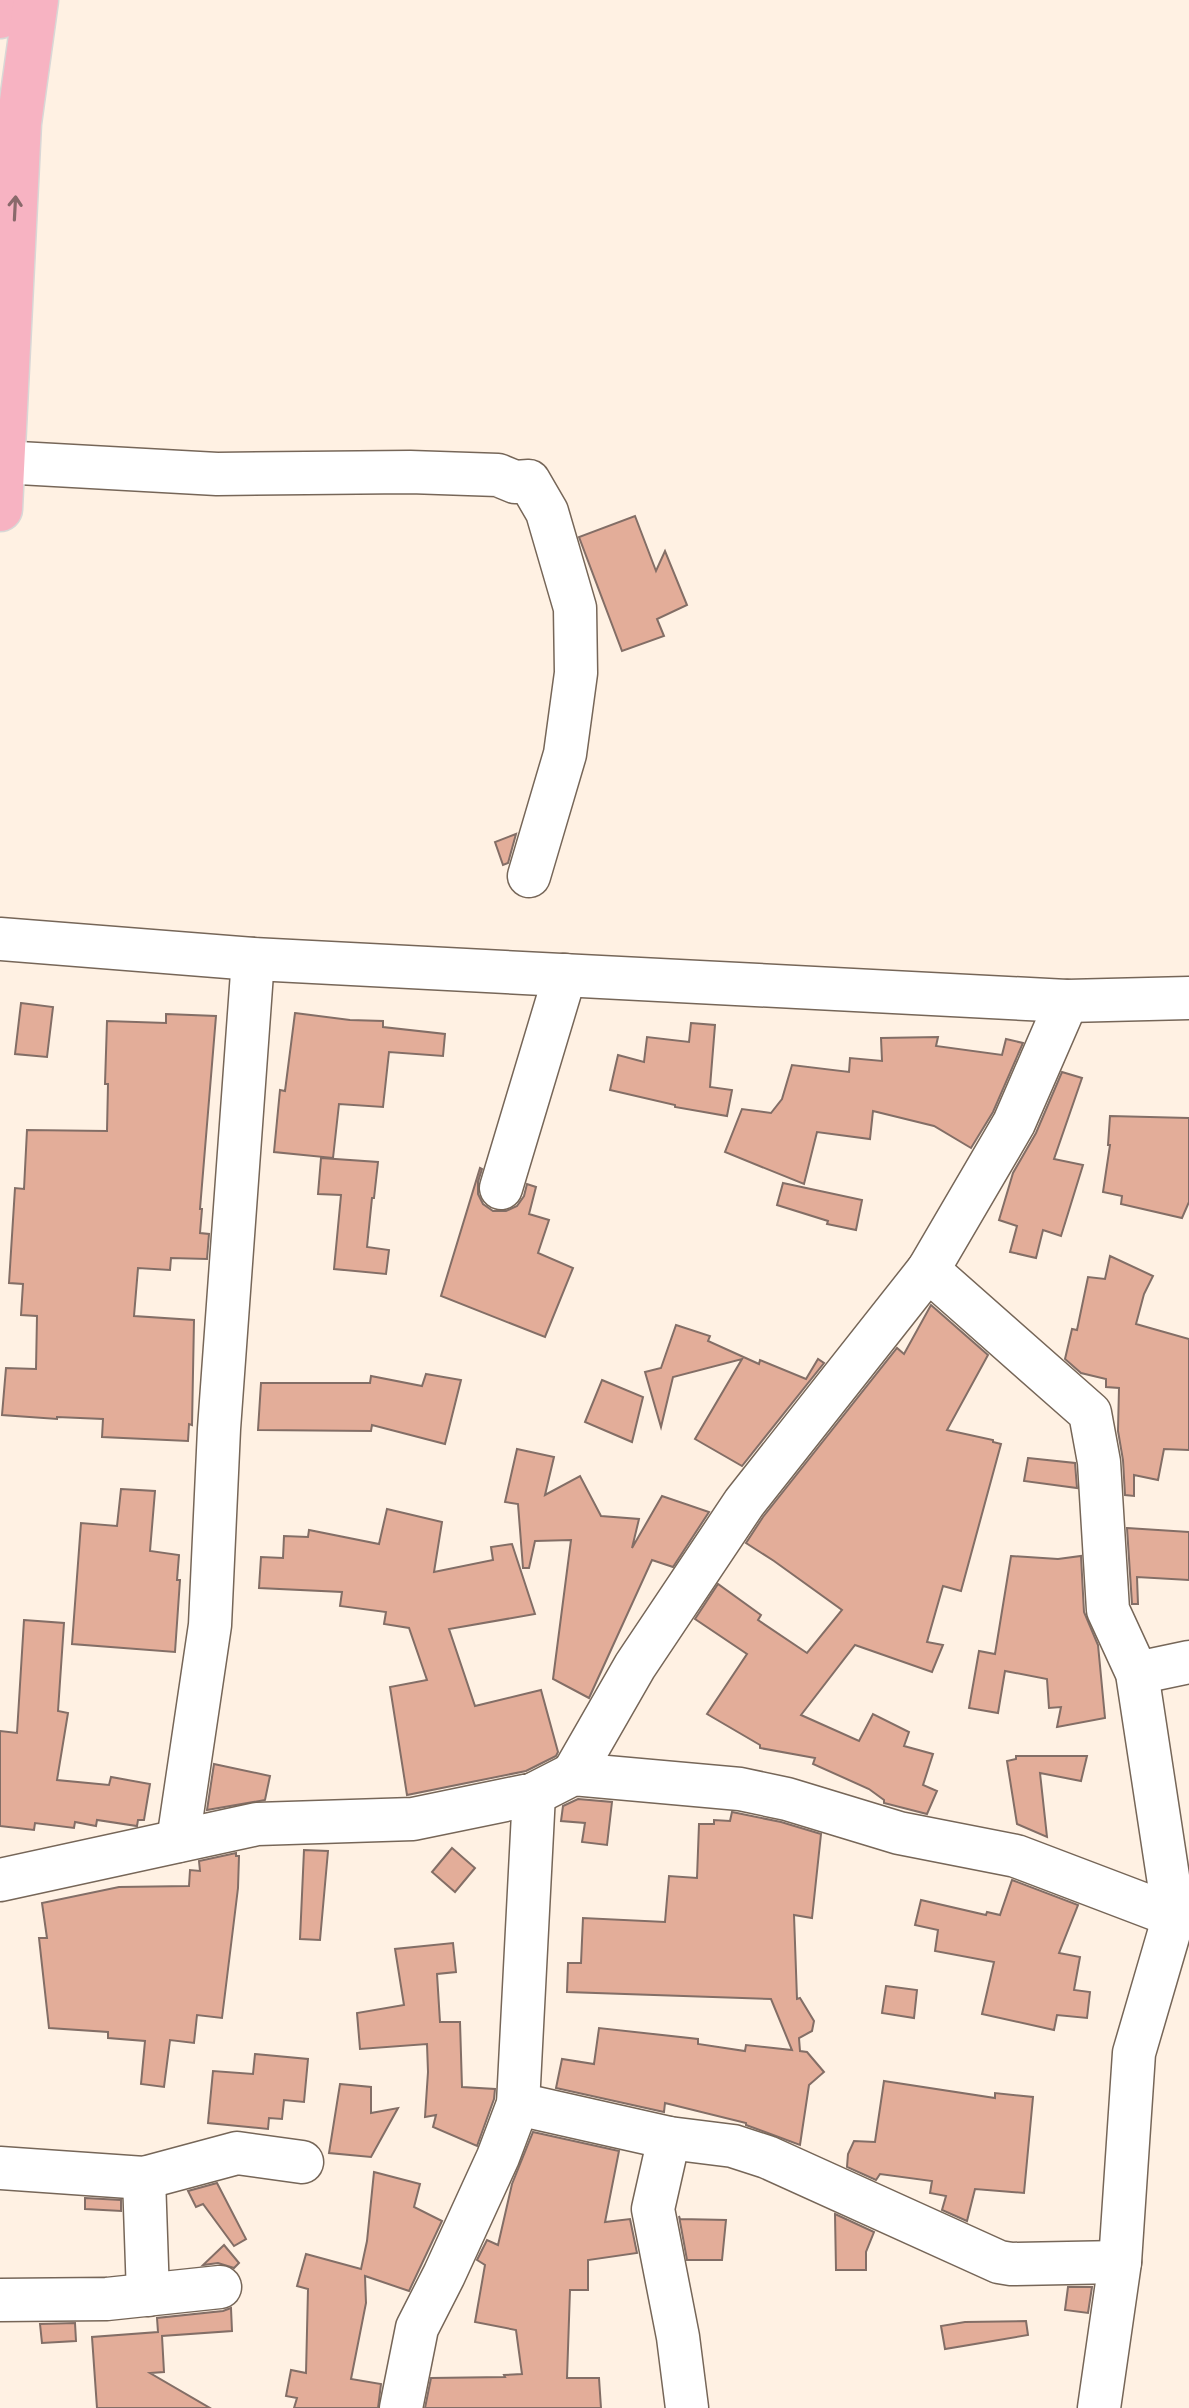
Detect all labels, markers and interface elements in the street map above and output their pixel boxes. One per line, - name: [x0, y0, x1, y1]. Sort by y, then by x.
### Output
- one-way arrow: [8, 195, 23, 222]

